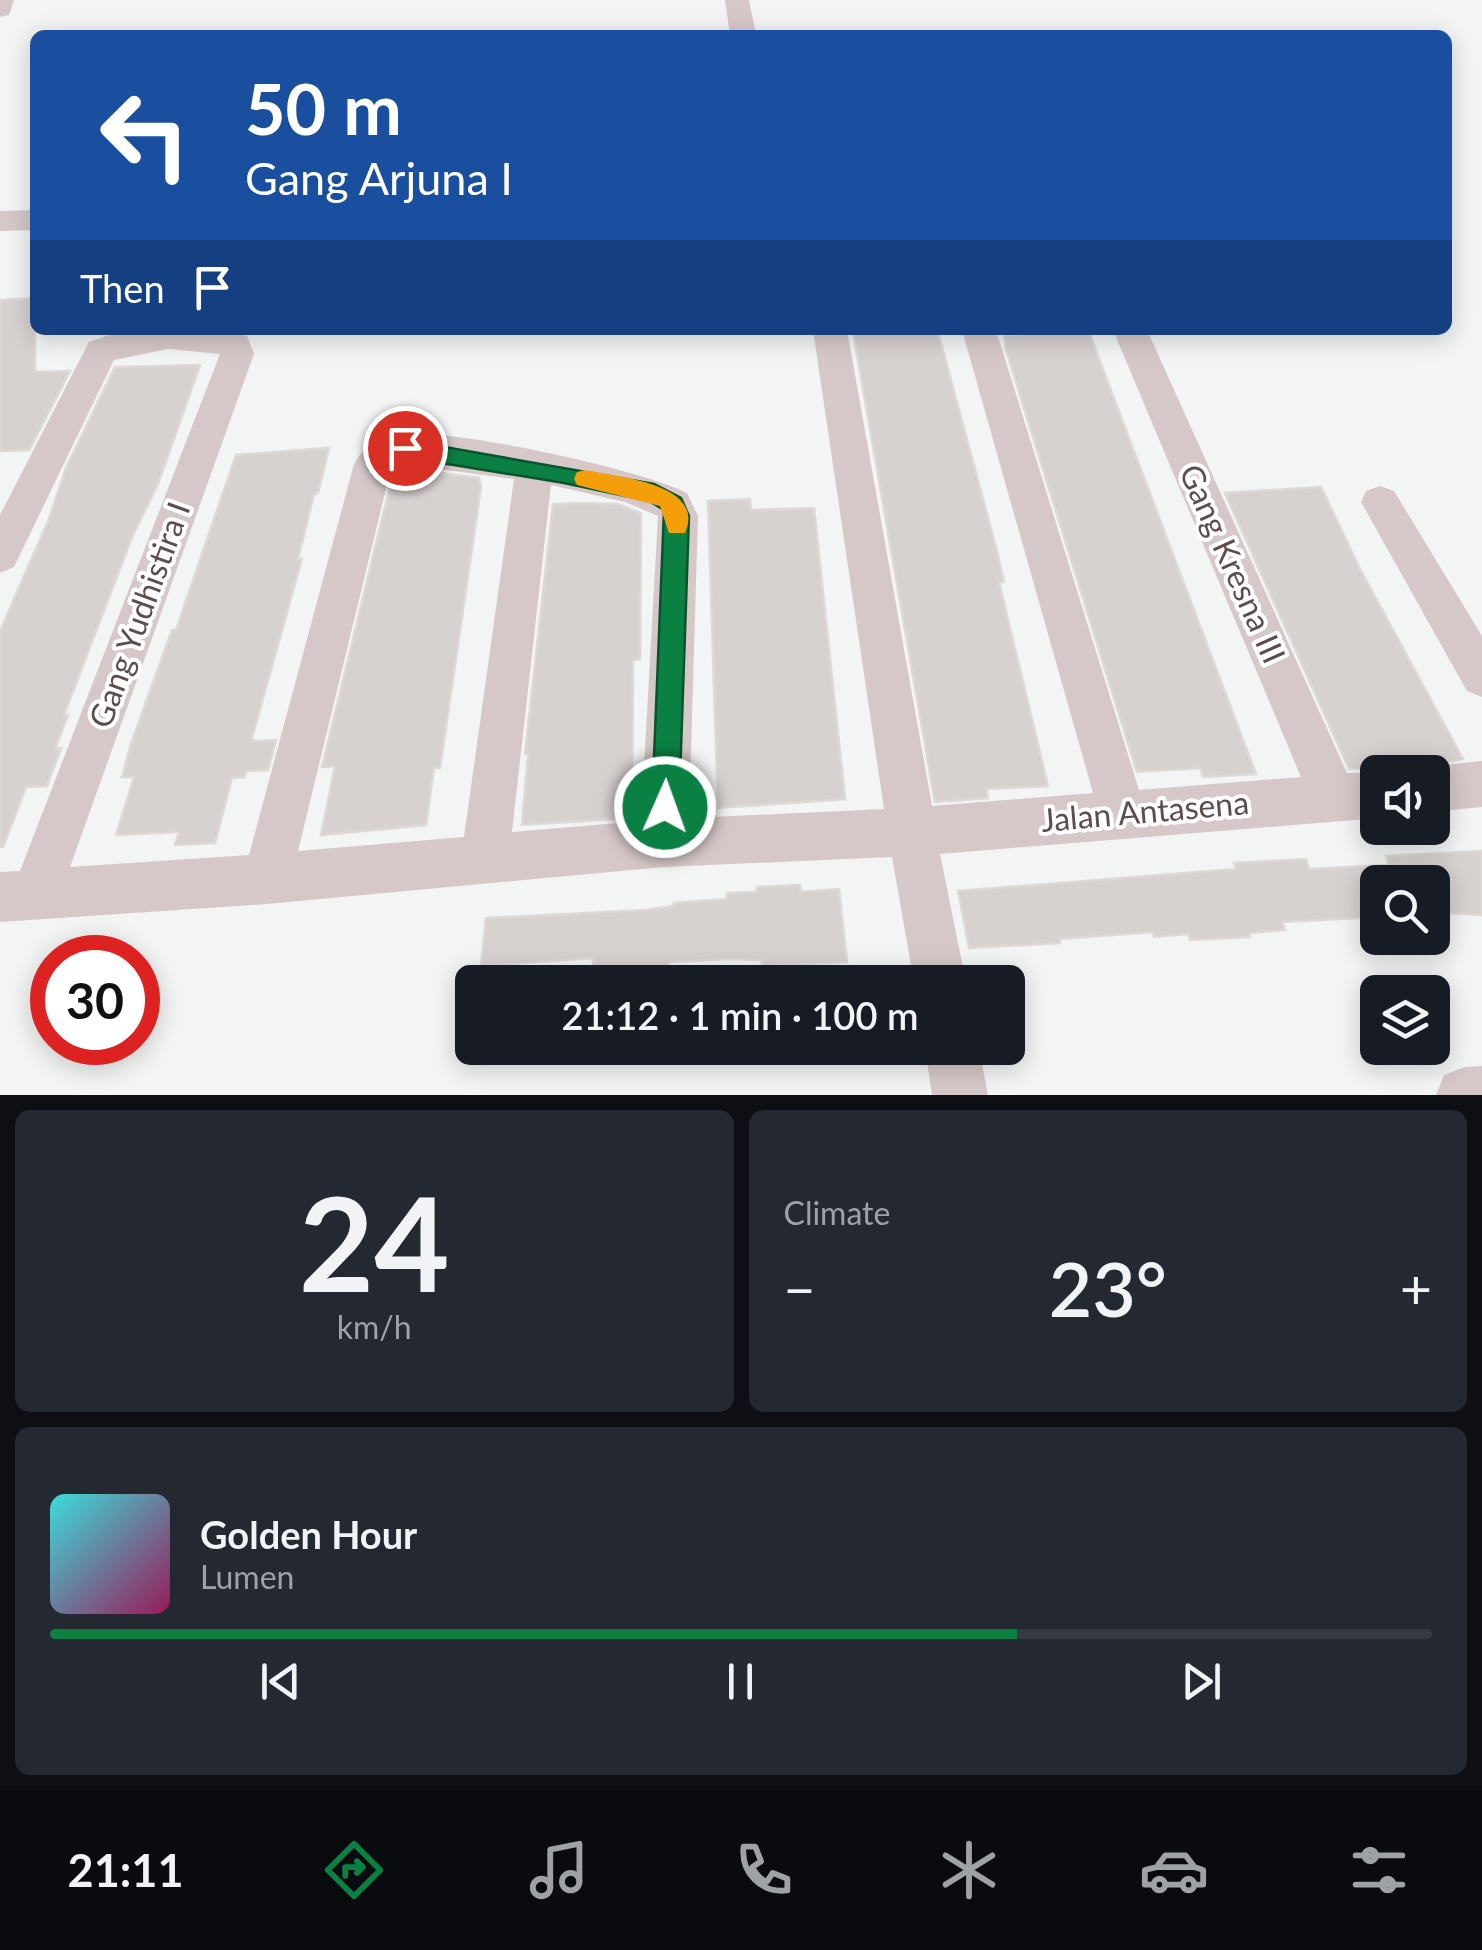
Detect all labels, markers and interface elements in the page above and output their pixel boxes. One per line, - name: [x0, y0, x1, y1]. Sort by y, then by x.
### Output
- text: 50 m: [245, 66, 402, 150]
- icon: left: [80, 70, 210, 200]
- text: Gang Arjuna I: [245, 151, 513, 205]
- icon: arrive: [185, 260, 240, 315]
- text: Then: [80, 265, 165, 311]
- pin: [363, 406, 448, 491]
- icon: arrive: [378, 421, 433, 476]
- street label: Gang Kresna III: [1172, 458, 1295, 669]
- street label: Gang Yudhistira I: [80, 496, 197, 733]
- position arrow: [613, 755, 717, 859]
- map controls: [1360, 755, 1450, 1065]
- button: sound: [1360, 755, 1450, 845]
- street label: Jalan Antasena: [1039, 782, 1250, 839]
- button: search: [1360, 865, 1450, 955]
- speed limit sign: 30: [30, 935, 160, 1065]
- button: layers: [1360, 975, 1450, 1065]
- text: 21:12 · 1 min · 100 m: [562, 992, 918, 1038]
- text: 24: [299, 1164, 450, 1320]
- text: Climate: [784, 1193, 890, 1232]
- text: 23°: [1049, 1243, 1167, 1333]
- text: −: [784, 1255, 815, 1321]
- text: +: [1400, 1255, 1432, 1321]
- text: km/h: [337, 1307, 412, 1346]
- text: Golden Hour: [200, 1511, 417, 1557]
- text: Lumen: [200, 1557, 294, 1596]
- icon: previous: [253, 1654, 308, 1709]
- icon: pause: [713, 1654, 768, 1709]
- icon: next: [1174, 1654, 1229, 1709]
- icon: directions: [319, 1835, 389, 1905]
- icon: music: [524, 1835, 594, 1905]
- icon: phone: [729, 1835, 799, 1905]
- icon: climate: [934, 1835, 1004, 1905]
- icon: car: [1139, 1835, 1209, 1905]
- icon: filters: [1344, 1835, 1414, 1905]
- text: 21:11: [68, 1843, 184, 1897]

